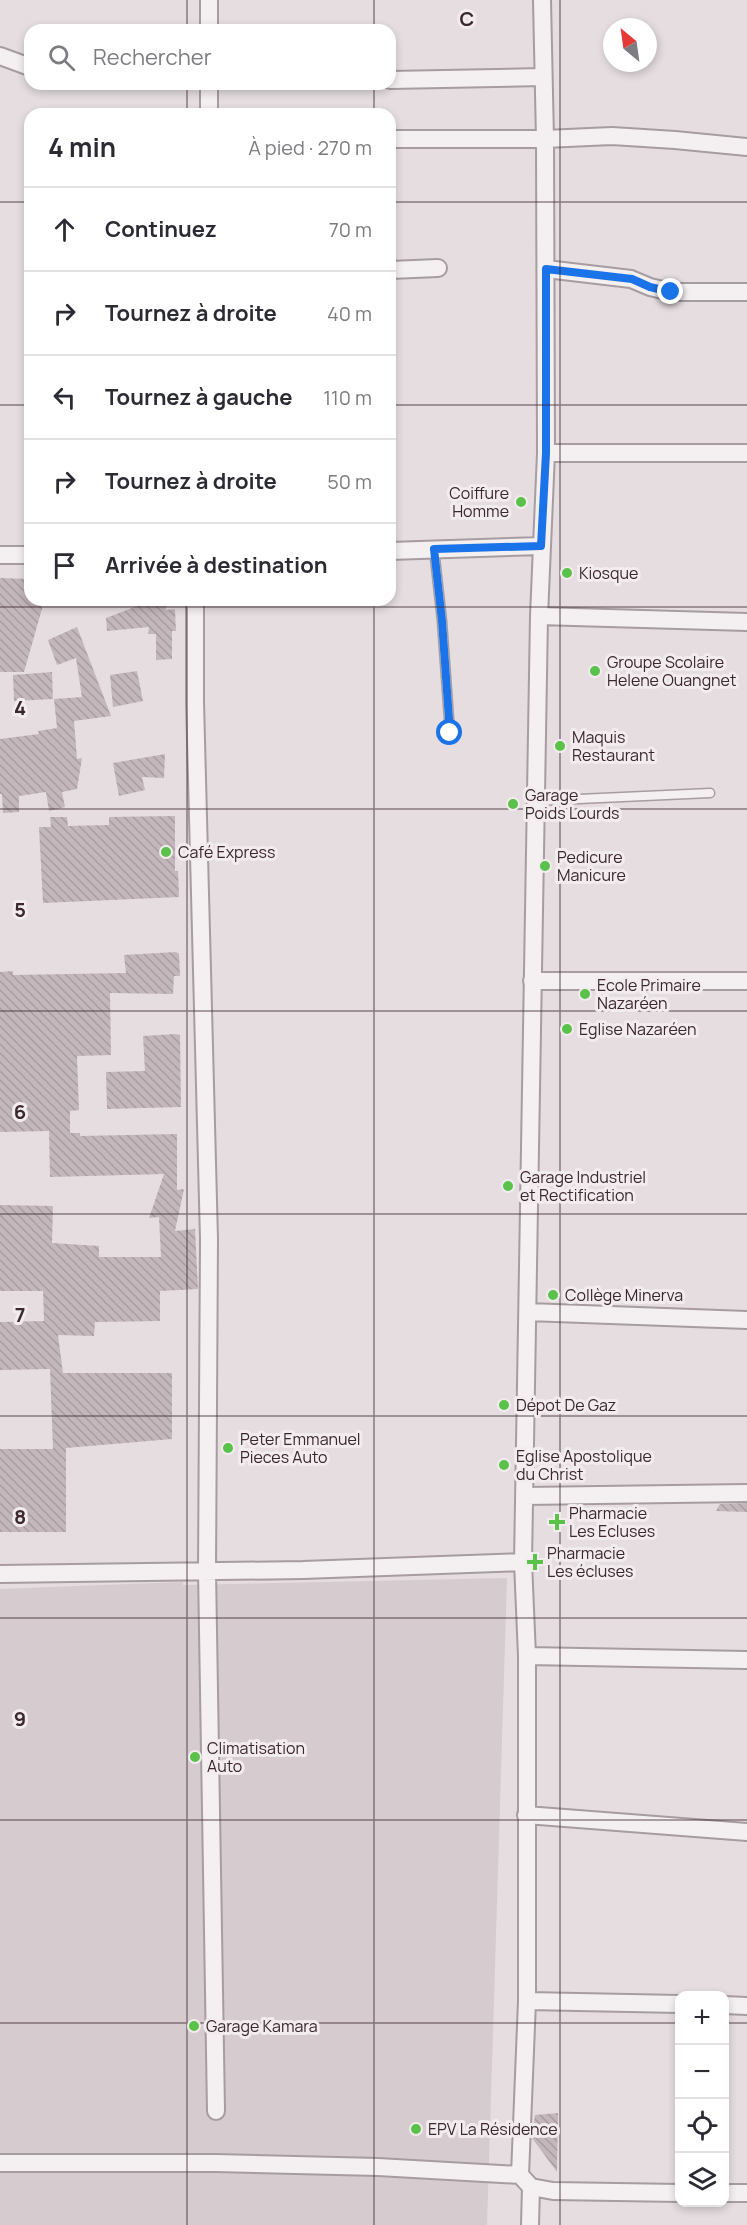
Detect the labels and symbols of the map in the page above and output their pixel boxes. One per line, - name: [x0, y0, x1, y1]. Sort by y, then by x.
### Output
- text: C: [460, 5, 474, 32]
- north arrow: [603, 18, 657, 72]
- route end: [657, 278, 683, 304]
- place label: Coiffure Homme: [449, 482, 509, 522]
- marker: Coiffure Homme: [514, 495, 528, 509]
- place label: Kiosque: [579, 562, 638, 584]
- marker: Kiosque: [560, 566, 574, 580]
- place label: Groupe Scolaire Helene Ouangnet: [607, 651, 736, 691]
- marker: Groupe Scolaire Helene Ouangnet: [588, 664, 602, 678]
- text: 4: [14, 694, 26, 721]
- route start: [436, 719, 462, 745]
- place label: Maquis Restaurant: [572, 726, 655, 766]
- marker: Maquis Restaurant: [553, 739, 567, 753]
- place label: Garage Poids Lourds: [525, 784, 620, 824]
- marker: Garage Poids Lourds: [506, 797, 520, 811]
- place label: Café Express: [178, 841, 275, 863]
- marker: Café Express: [159, 845, 173, 859]
- place label: Pedicure Manicure: [557, 846, 626, 886]
- marker: Pedicure Manicure: [538, 859, 552, 873]
- text: 5: [14, 896, 26, 923]
- place label: Ecole Primaire Nazaréen: [597, 974, 701, 1014]
- marker: Ecole Primaire Nazaréen: [578, 987, 592, 1001]
- place label: Eglise Nazaréen: [579, 1018, 696, 1040]
- marker: Eglise Nazaréen: [560, 1022, 574, 1036]
- text: 6: [14, 1098, 26, 1125]
- place label: Garage Industriel et Rectification: [520, 1166, 646, 1206]
- marker: Garage Industriel et Rectification: [501, 1179, 515, 1193]
- place label: Collège Minerva: [565, 1284, 683, 1306]
- marker: Collège Minerva: [546, 1288, 560, 1302]
- text: 7: [15, 1301, 25, 1328]
- place label: Dépot De Gaz: [516, 1394, 616, 1416]
- marker: Dépot De Gaz: [497, 1398, 511, 1412]
- place label: Peter Emmanuel Pieces Auto: [240, 1428, 361, 1468]
- marker: Peter Emmanuel Pieces Auto: [221, 1441, 235, 1455]
- place label: Eglise Apostolique du Christ: [516, 1445, 652, 1485]
- marker: Eglise Apostolique du Christ: [497, 1458, 511, 1472]
- place label: Pharmacie Les Ecluses: [569, 1502, 655, 1542]
- text: 8: [14, 1503, 26, 1530]
- marker: Pharmacie Les Ecluses: [550, 1515, 564, 1529]
- place label: Pharmacie Les écluses: [547, 1542, 633, 1582]
- marker: Pharmacie Les écluses: [528, 1555, 542, 1569]
- text: 9: [14, 1705, 26, 1732]
- place label: Climatisation Auto: [207, 1737, 305, 1777]
- marker: Climatisation Auto: [188, 1750, 202, 1764]
- place label: Garage Kamara: [206, 2015, 318, 2037]
- marker: Garage Kamara: [187, 2019, 201, 2033]
- place label: EPV La Résidence: [428, 2118, 557, 2140]
- marker: EPV La Résidence: [409, 2122, 423, 2136]

